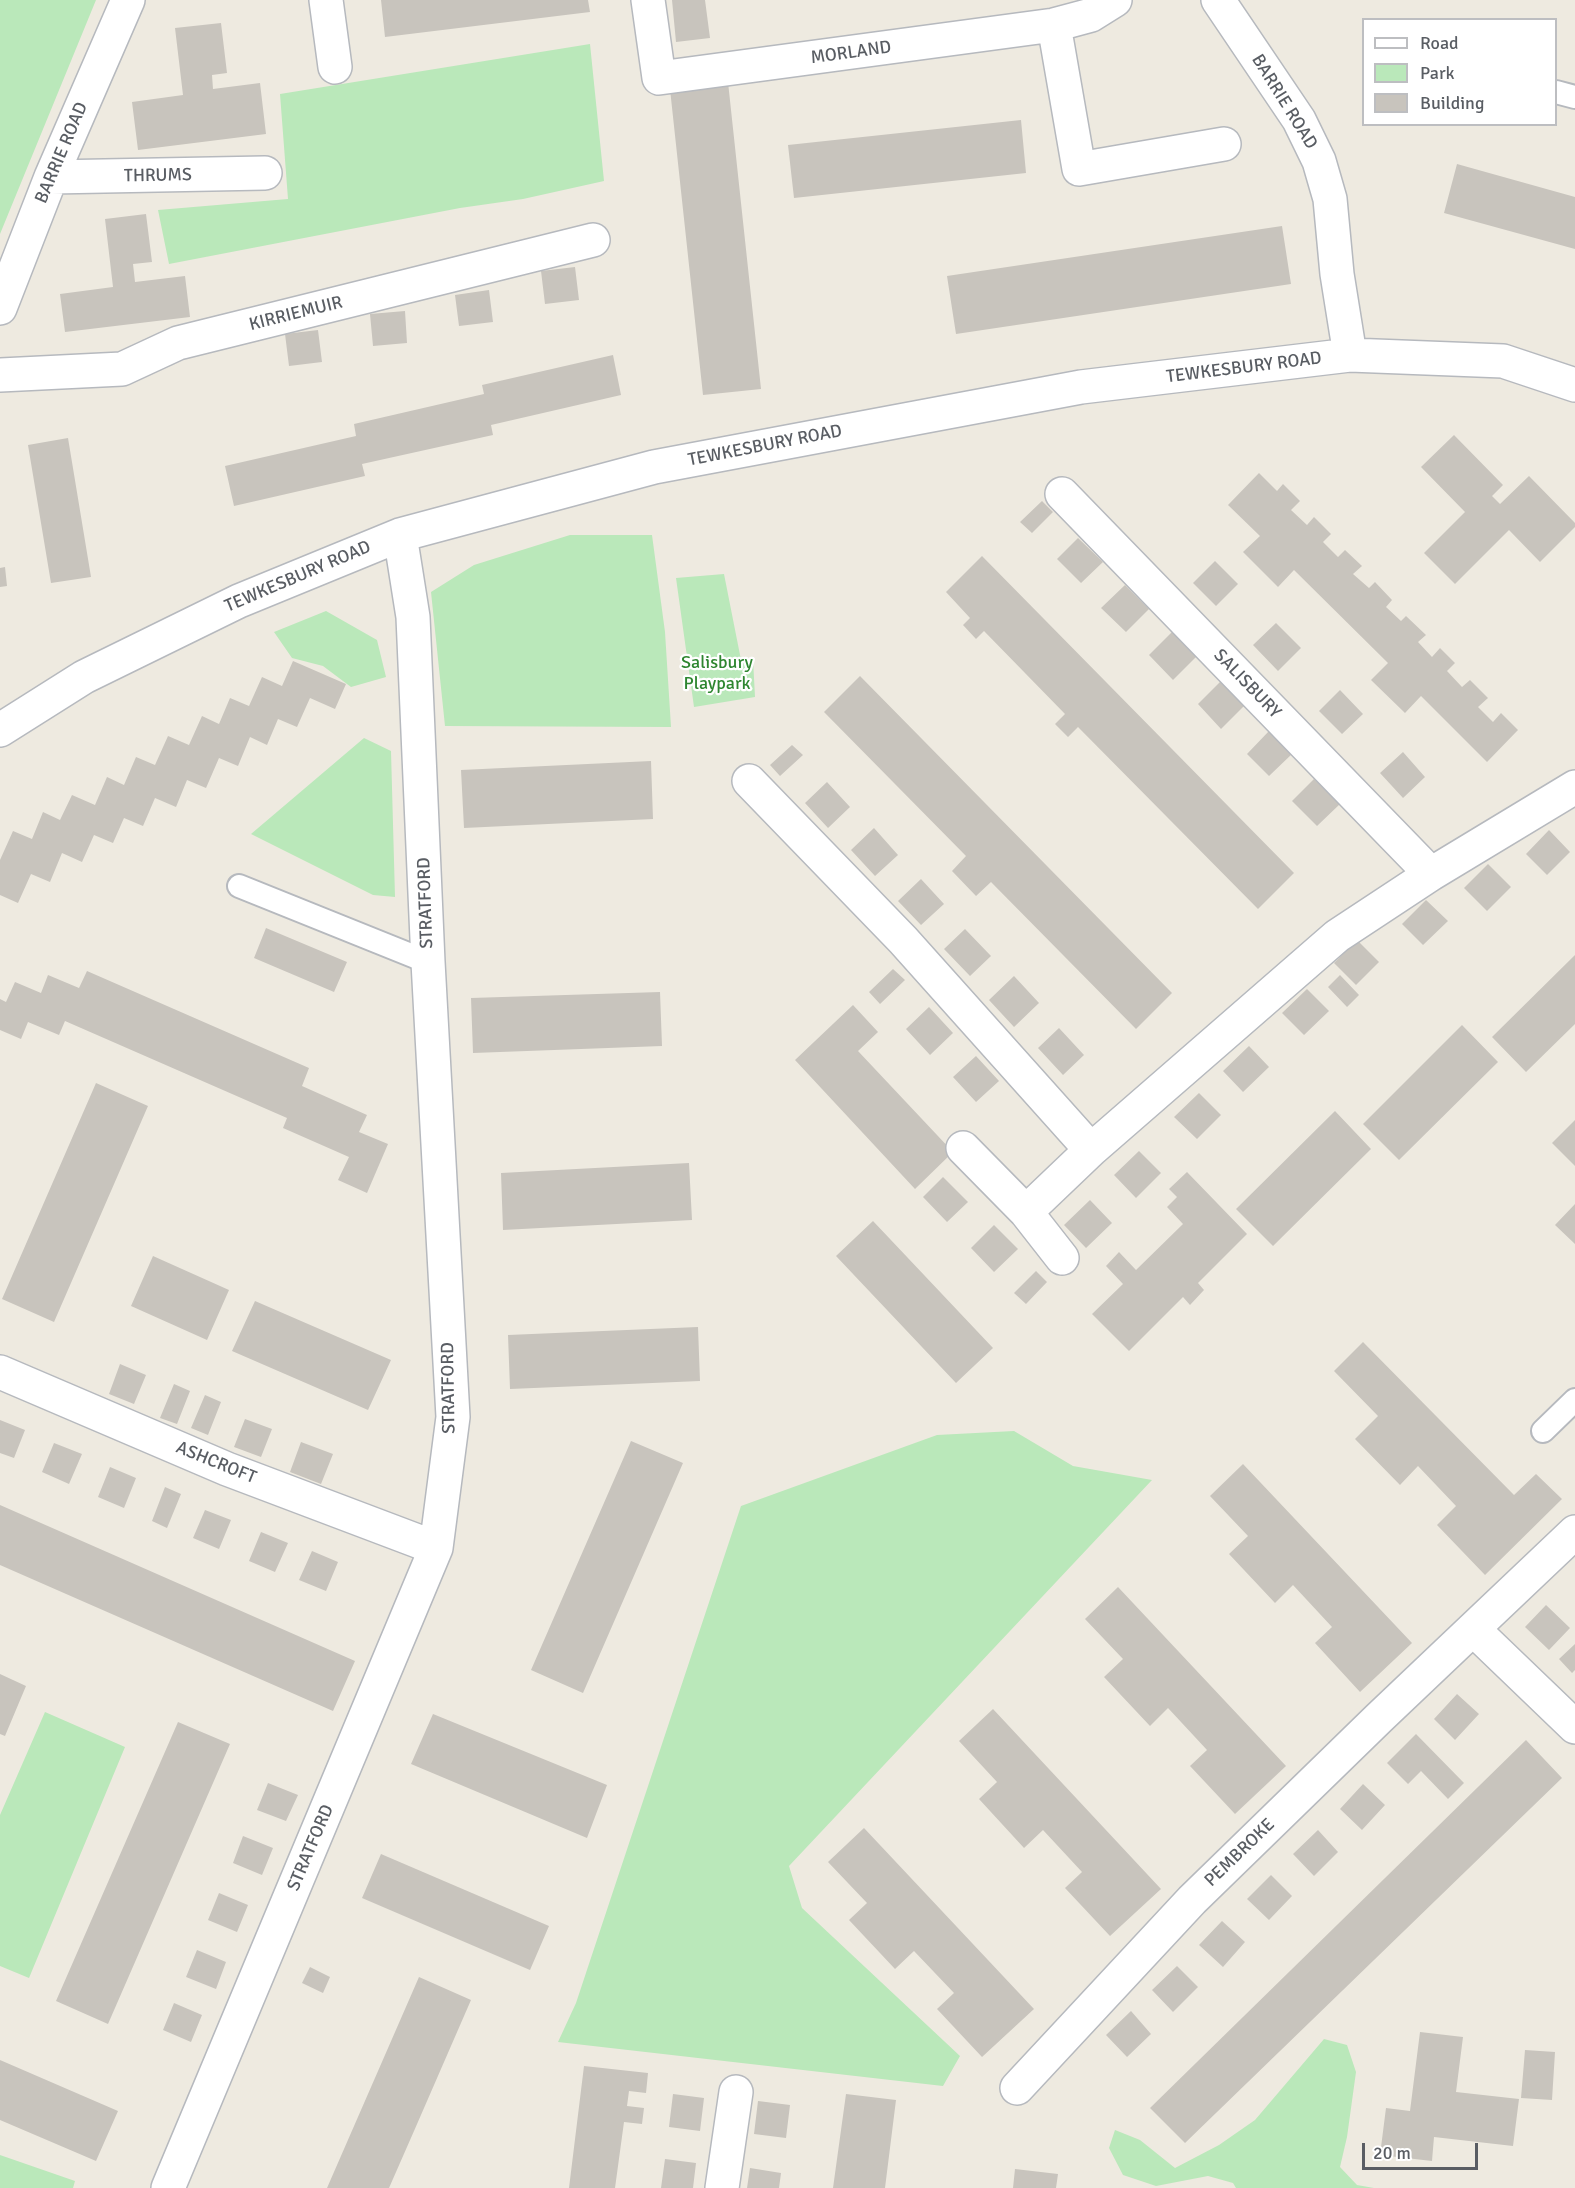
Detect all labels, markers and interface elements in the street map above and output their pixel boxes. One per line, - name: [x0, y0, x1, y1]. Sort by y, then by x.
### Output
- legend: [1362, 18, 1557, 126]
- text: Road: [1420, 32, 1459, 54]
- street label: MORLAND: [809, 37, 893, 69]
- street label: BARRIE ROAD: [1246, 51, 1322, 153]
- text: Park: [1420, 62, 1455, 84]
- text: Building: [1420, 92, 1484, 114]
- street label: BARRIE ROAD: [31, 99, 93, 207]
- street label: THRUMS: [124, 165, 192, 187]
- street label: KIRRIEMUIR: [247, 292, 345, 336]
- street label: TEWKESBURY ROAD: [1165, 348, 1323, 388]
- street label: TEWKESBURY ROAD: [686, 420, 844, 472]
- street label: TEWKESBURY ROAD: [222, 537, 374, 617]
- street label: SALISBURY: [1209, 645, 1285, 723]
- park label: Salisbury Playpark: [681, 652, 753, 694]
- street label: STRATFORD: [414, 857, 438, 949]
- street label: STRATFORD: [437, 1342, 461, 1434]
- street label: ASHCROFT: [173, 1437, 259, 1489]
- street label: STRATFORD: [283, 1802, 339, 1894]
- street label: PEMBROKE: [1200, 1814, 1280, 1892]
- scale bar: [1365, 2131, 1480, 2169]
- text: 20 m: [1373, 2142, 1411, 2164]

